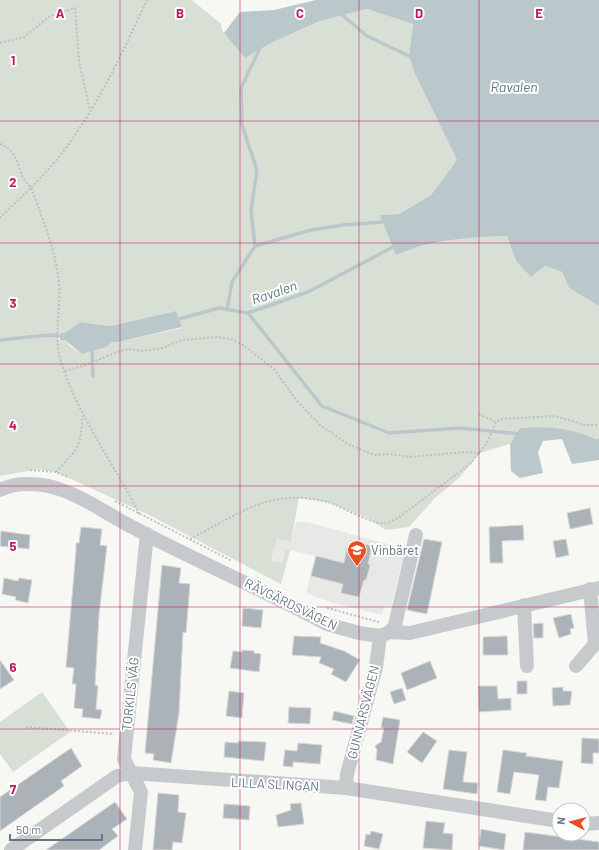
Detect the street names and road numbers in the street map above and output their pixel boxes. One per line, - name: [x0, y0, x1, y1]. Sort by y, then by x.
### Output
- street label: RÄVGÄRDSVÄGEN: [242, 575, 340, 633]
- street label: TORKILS VÄG: [118, 656, 142, 732]
- street label: GUNNARSVÄGEN: [344, 664, 382, 760]
- street label: LILLA SLINGAN: [230, 774, 320, 794]

